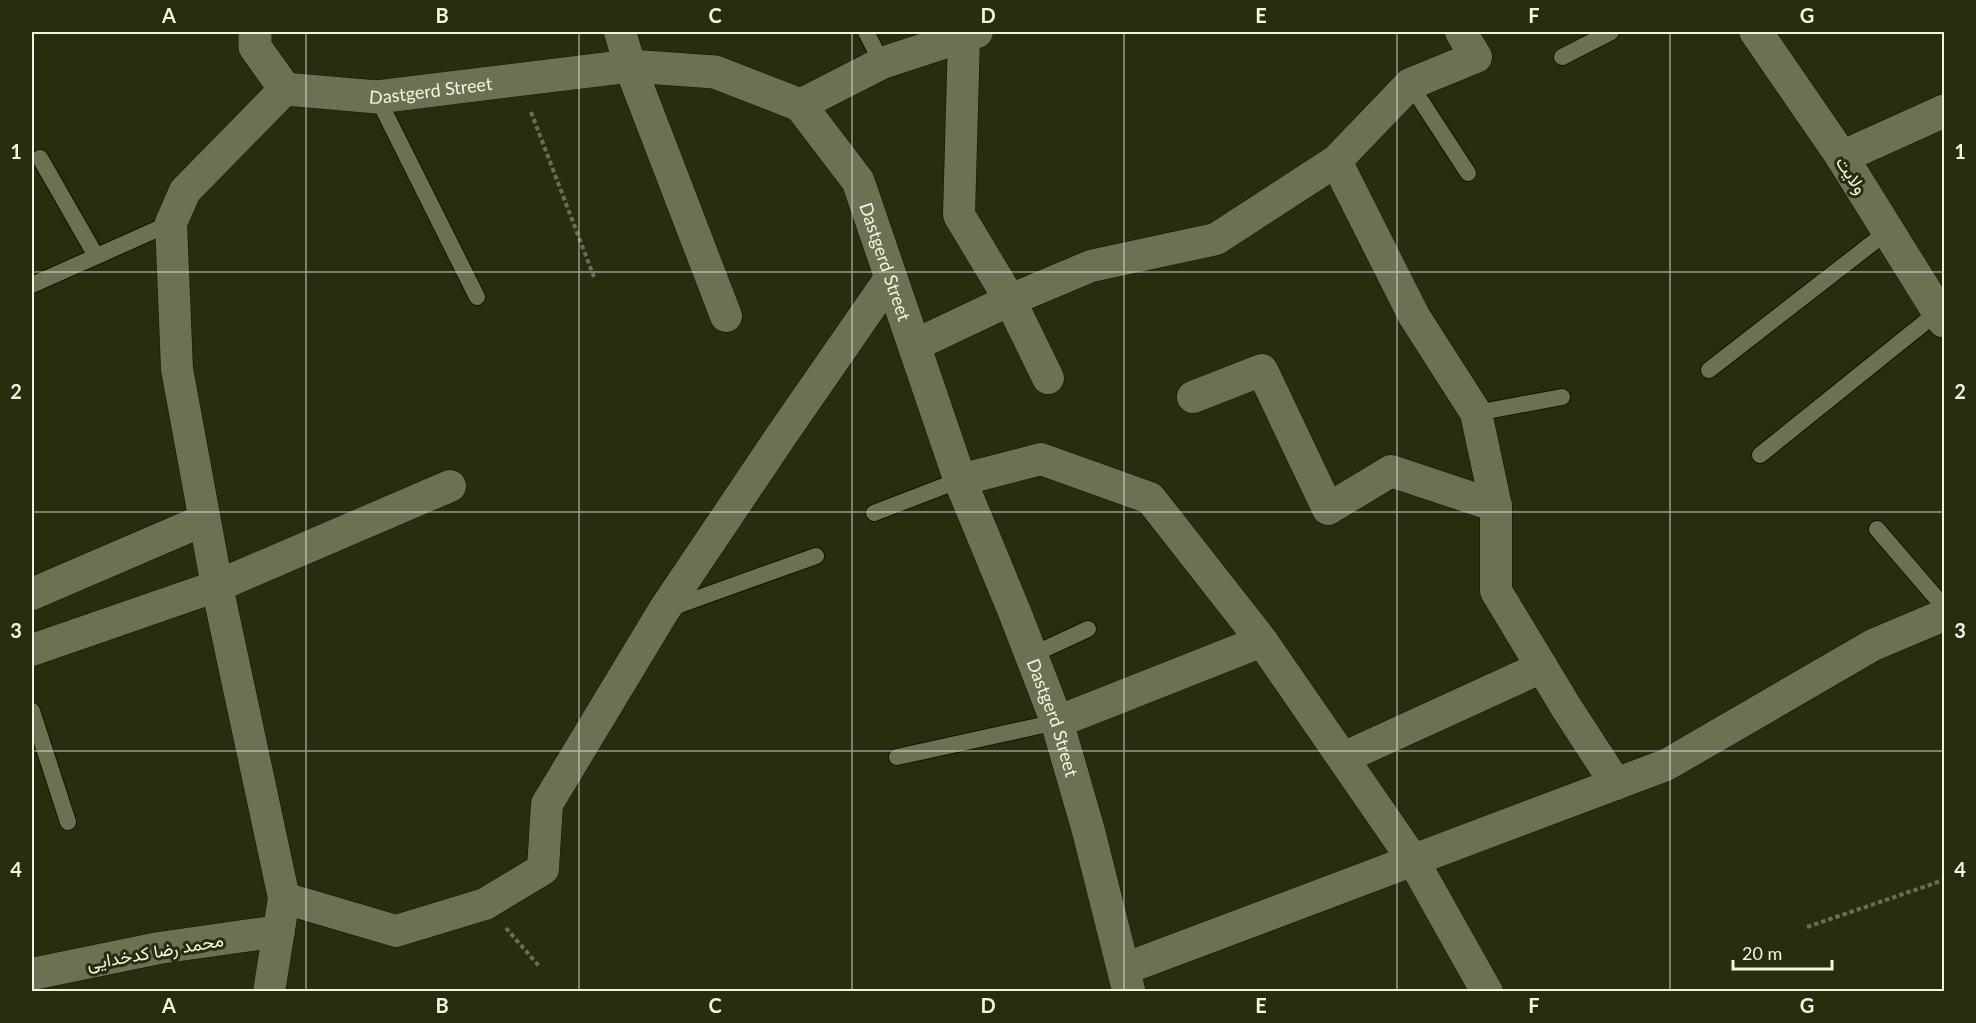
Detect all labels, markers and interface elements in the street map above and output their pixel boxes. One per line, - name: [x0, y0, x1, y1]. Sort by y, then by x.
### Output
- text: A: [161, 3, 176, 27]
- text: B: [435, 3, 449, 27]
- text: C: [708, 3, 722, 27]
- text: D: [980, 3, 996, 27]
- text: E: [1255, 3, 1267, 27]
- text: F: [1528, 3, 1540, 27]
- text: G: [1800, 3, 1814, 27]
- street label: Dastgerd Street: [368, 72, 494, 108]
- text: 1: [10, 139, 22, 163]
- text: 1: [1954, 139, 1966, 163]
- street label: ولایت: [1831, 152, 1872, 199]
- street label: Dastgerd Street: [855, 199, 916, 324]
- text: 2: [10, 379, 22, 403]
- text: 2: [1954, 379, 1966, 403]
- text: 3: [10, 618, 22, 642]
- text: 3: [1954, 618, 1966, 642]
- street label: Dastgerd Street: [1023, 655, 1083, 780]
- text: 4: [10, 857, 22, 881]
- text: 4: [1954, 857, 1966, 881]
- street label: محمد رضا کدخدایی: [85, 928, 225, 975]
- scale bar: [1733, 933, 1832, 971]
- text: 20 m: [1742, 942, 1782, 964]
- text: A: [161, 993, 176, 1017]
- text: B: [435, 993, 449, 1017]
- text: C: [708, 993, 722, 1017]
- text: D: [980, 993, 996, 1017]
- text: E: [1255, 993, 1267, 1017]
- text: F: [1528, 993, 1540, 1017]
- text: G: [1800, 993, 1814, 1017]

